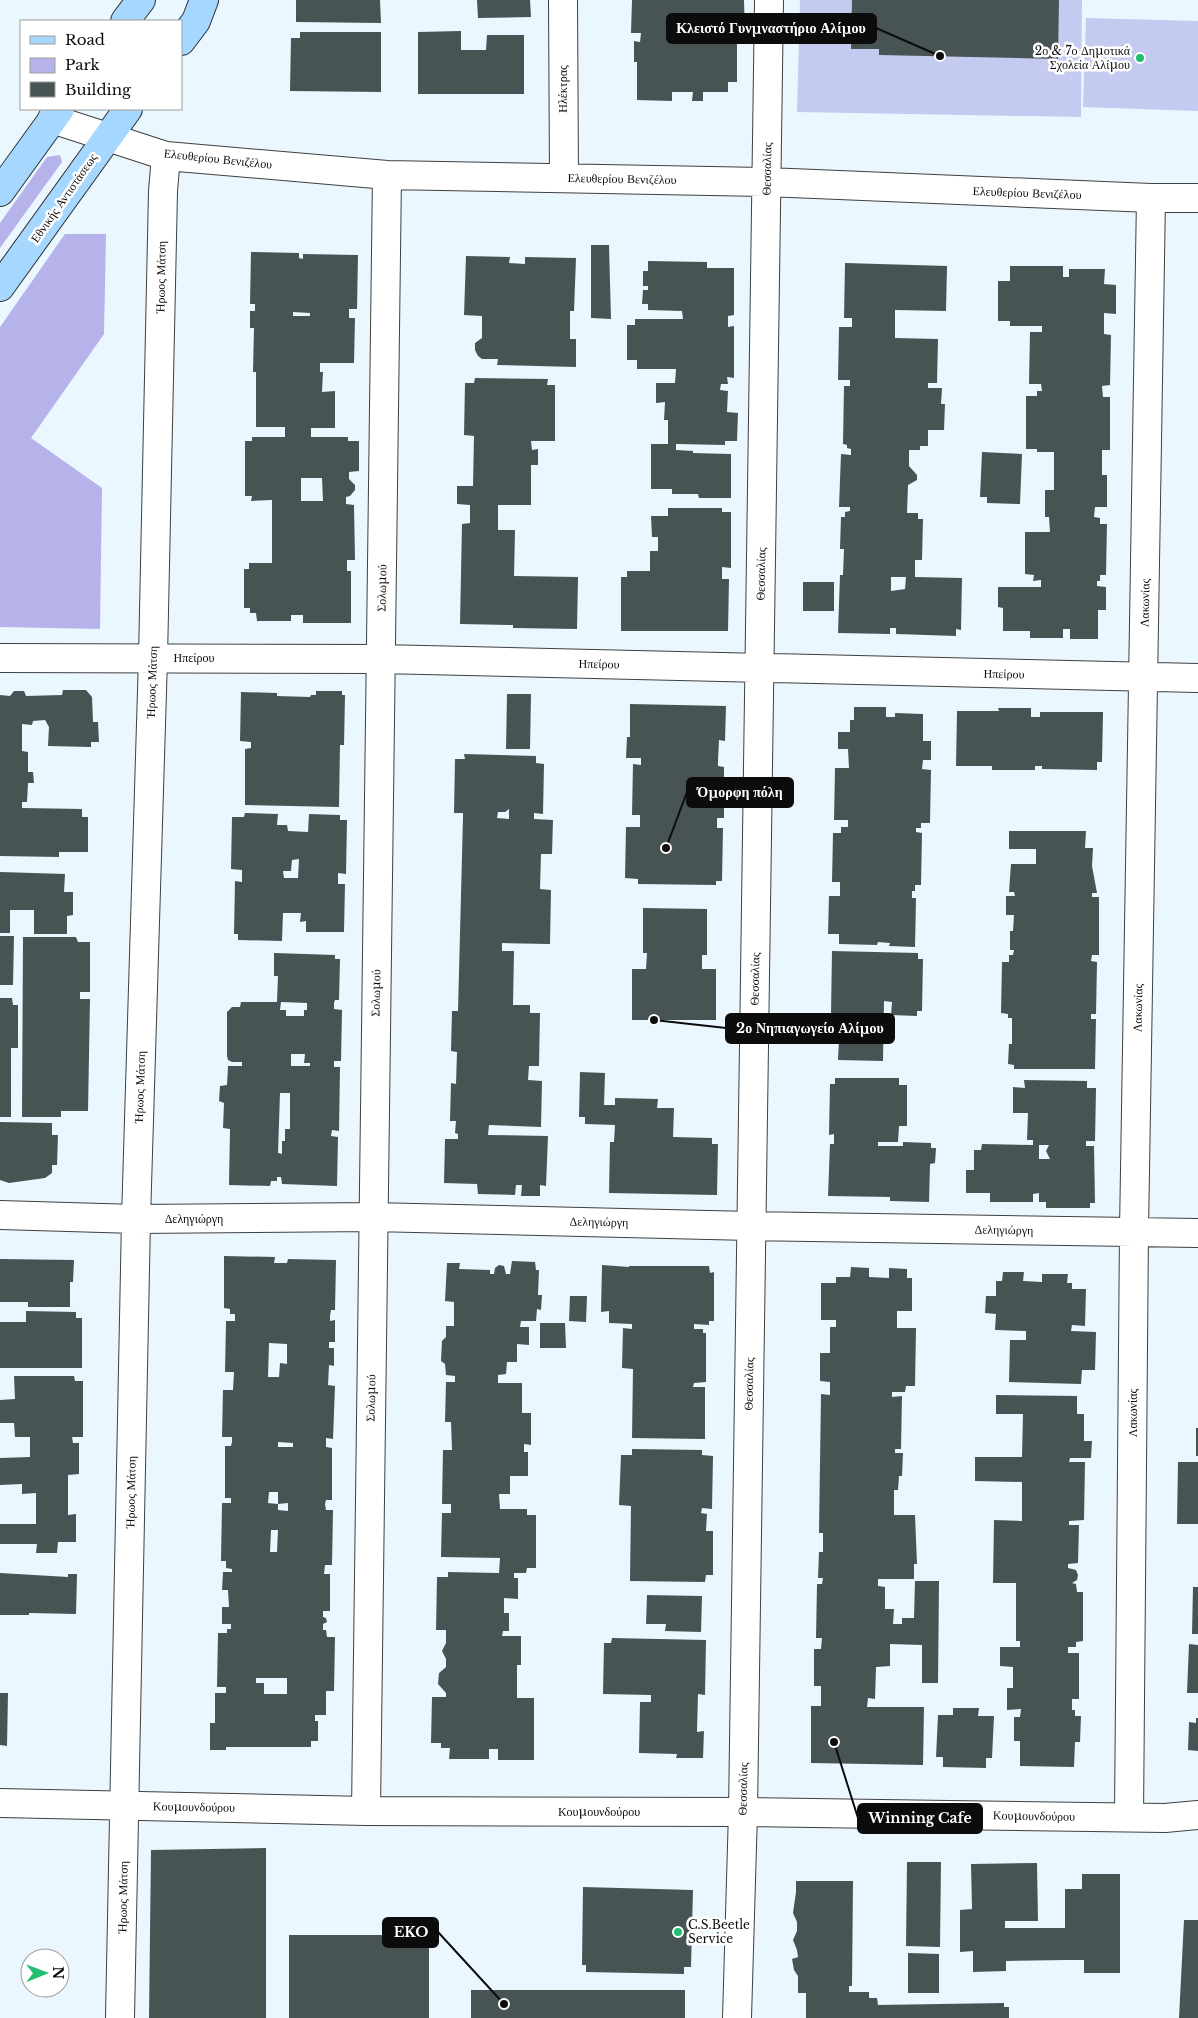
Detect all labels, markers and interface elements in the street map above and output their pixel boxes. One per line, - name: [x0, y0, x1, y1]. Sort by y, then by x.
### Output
- callout: Κλειστό Γυνμναστήριο Αλίμου: [667, 14, 876, 43]
- text: Κλειστό Γυνμναστήριο Αλίμου: [676, 19, 866, 37]
- legend: [20, 20, 182, 110]
- text: Road: [65, 30, 105, 49]
- place label: 2ο & 7ο Δημοτικά Σχολεία Αλίμου: [1035, 43, 1131, 72]
- marker: 2ο & 7ο Δημοτικά Σχολεία Αλίμου: [1134, 52, 1146, 64]
- text: Park: [65, 55, 101, 74]
- street label: Ηλέκτρας: [555, 65, 570, 113]
- text: Building: [65, 80, 132, 99]
- street label: Θεσσαλίας: [759, 142, 774, 196]
- street label: Ελευθερίου Βενιζέλου: [163, 145, 273, 172]
- street label: Εθνικής Αντιστάσεως: [27, 150, 100, 245]
- street label: Ελευθερίου Βενιζέλου: [567, 170, 677, 187]
- street label: Ελευθερίου Βενιζέλου: [972, 183, 1082, 202]
- street label: Ήρωος Μάτση: [152, 241, 169, 314]
- street label: Θεσσαλίας: [753, 547, 768, 601]
- street label: Σολωμού: [374, 564, 389, 612]
- street label: Λακωνίας: [1137, 578, 1152, 627]
- street label: Ήρωος Μάτση: [143, 646, 160, 719]
- street label: Ηπείρου: [174, 650, 215, 665]
- street label: Ηπείρου: [578, 656, 620, 671]
- street label: Ηπείρου: [983, 666, 1025, 681]
- callout: Όμορφη πόλη: [687, 778, 793, 807]
- text: Όμορφη πόλη: [696, 783, 783, 801]
- street label: Θεσσαλίας: [747, 952, 762, 1006]
- street label: Σολωμού: [368, 969, 383, 1017]
- street label: Λακωνίας: [1130, 983, 1145, 1032]
- callout: 2ο Νηπιαγωγείο Αλίμου: [726, 1014, 894, 1043]
- text: 2ο Νηπιαγωγείο Αλίμου: [736, 1019, 884, 1037]
- street label: Ήρωος Μάτση: [131, 1051, 148, 1124]
- street label: Δεληγιώργη: [165, 1211, 223, 1226]
- street label: Δεληγιώργη: [570, 1213, 629, 1230]
- street label: Δεληγιώργη: [975, 1221, 1034, 1238]
- street label: Θεσσαλίας: [741, 1357, 756, 1411]
- street label: Σολωμού: [363, 1374, 378, 1422]
- street label: Λακωνίας: [1125, 1388, 1140, 1437]
- street label: Ήρωος Μάτση: [122, 1456, 139, 1529]
- street label: Θεσσαλίας: [735, 1762, 750, 1816]
- street label: Κουμουνδούρου: [153, 1798, 235, 1815]
- street label: Κουμουνδούρου: [558, 1804, 640, 1819]
- callout: Winning Cafe: [858, 1804, 982, 1833]
- street label: Κουμουνδούρου: [993, 1807, 1075, 1824]
- text: Winning Cafe: [867, 1809, 972, 1827]
- street label: Ήρωος Μάτση: [114, 1861, 131, 1934]
- place label: C.S.Beetle Service: [688, 1917, 750, 1946]
- callout: EKO: [383, 1918, 438, 1947]
- text: EKO: [394, 1923, 428, 1941]
- marker: C.S.Beetle Service: [672, 1926, 684, 1938]
- north arrow: [20, 1948, 70, 1998]
- text: N: [49, 1966, 67, 1980]

